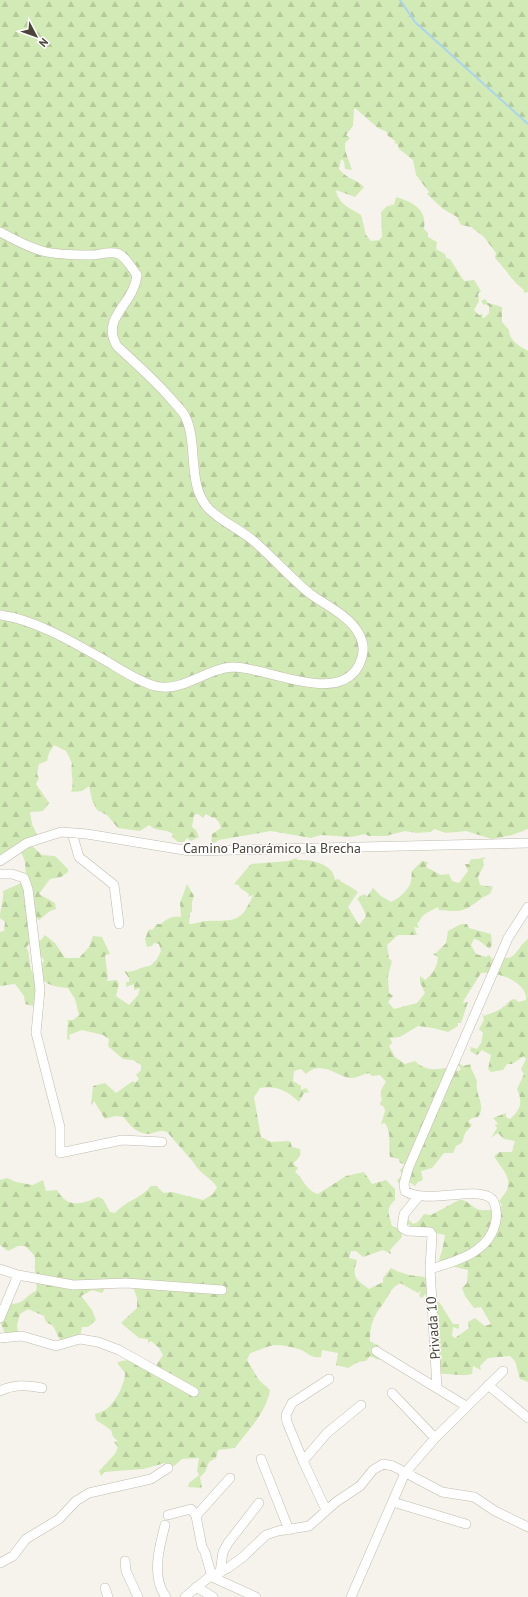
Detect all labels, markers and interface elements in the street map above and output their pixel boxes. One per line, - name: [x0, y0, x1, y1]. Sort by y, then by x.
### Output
- north arrow: [16, 16, 56, 56]
- text: N: [36, 35, 51, 50]
- street label: Camino Panorámico la Brecha: [183, 839, 361, 857]
- street label: Privada 10: [422, 1296, 444, 1360]

